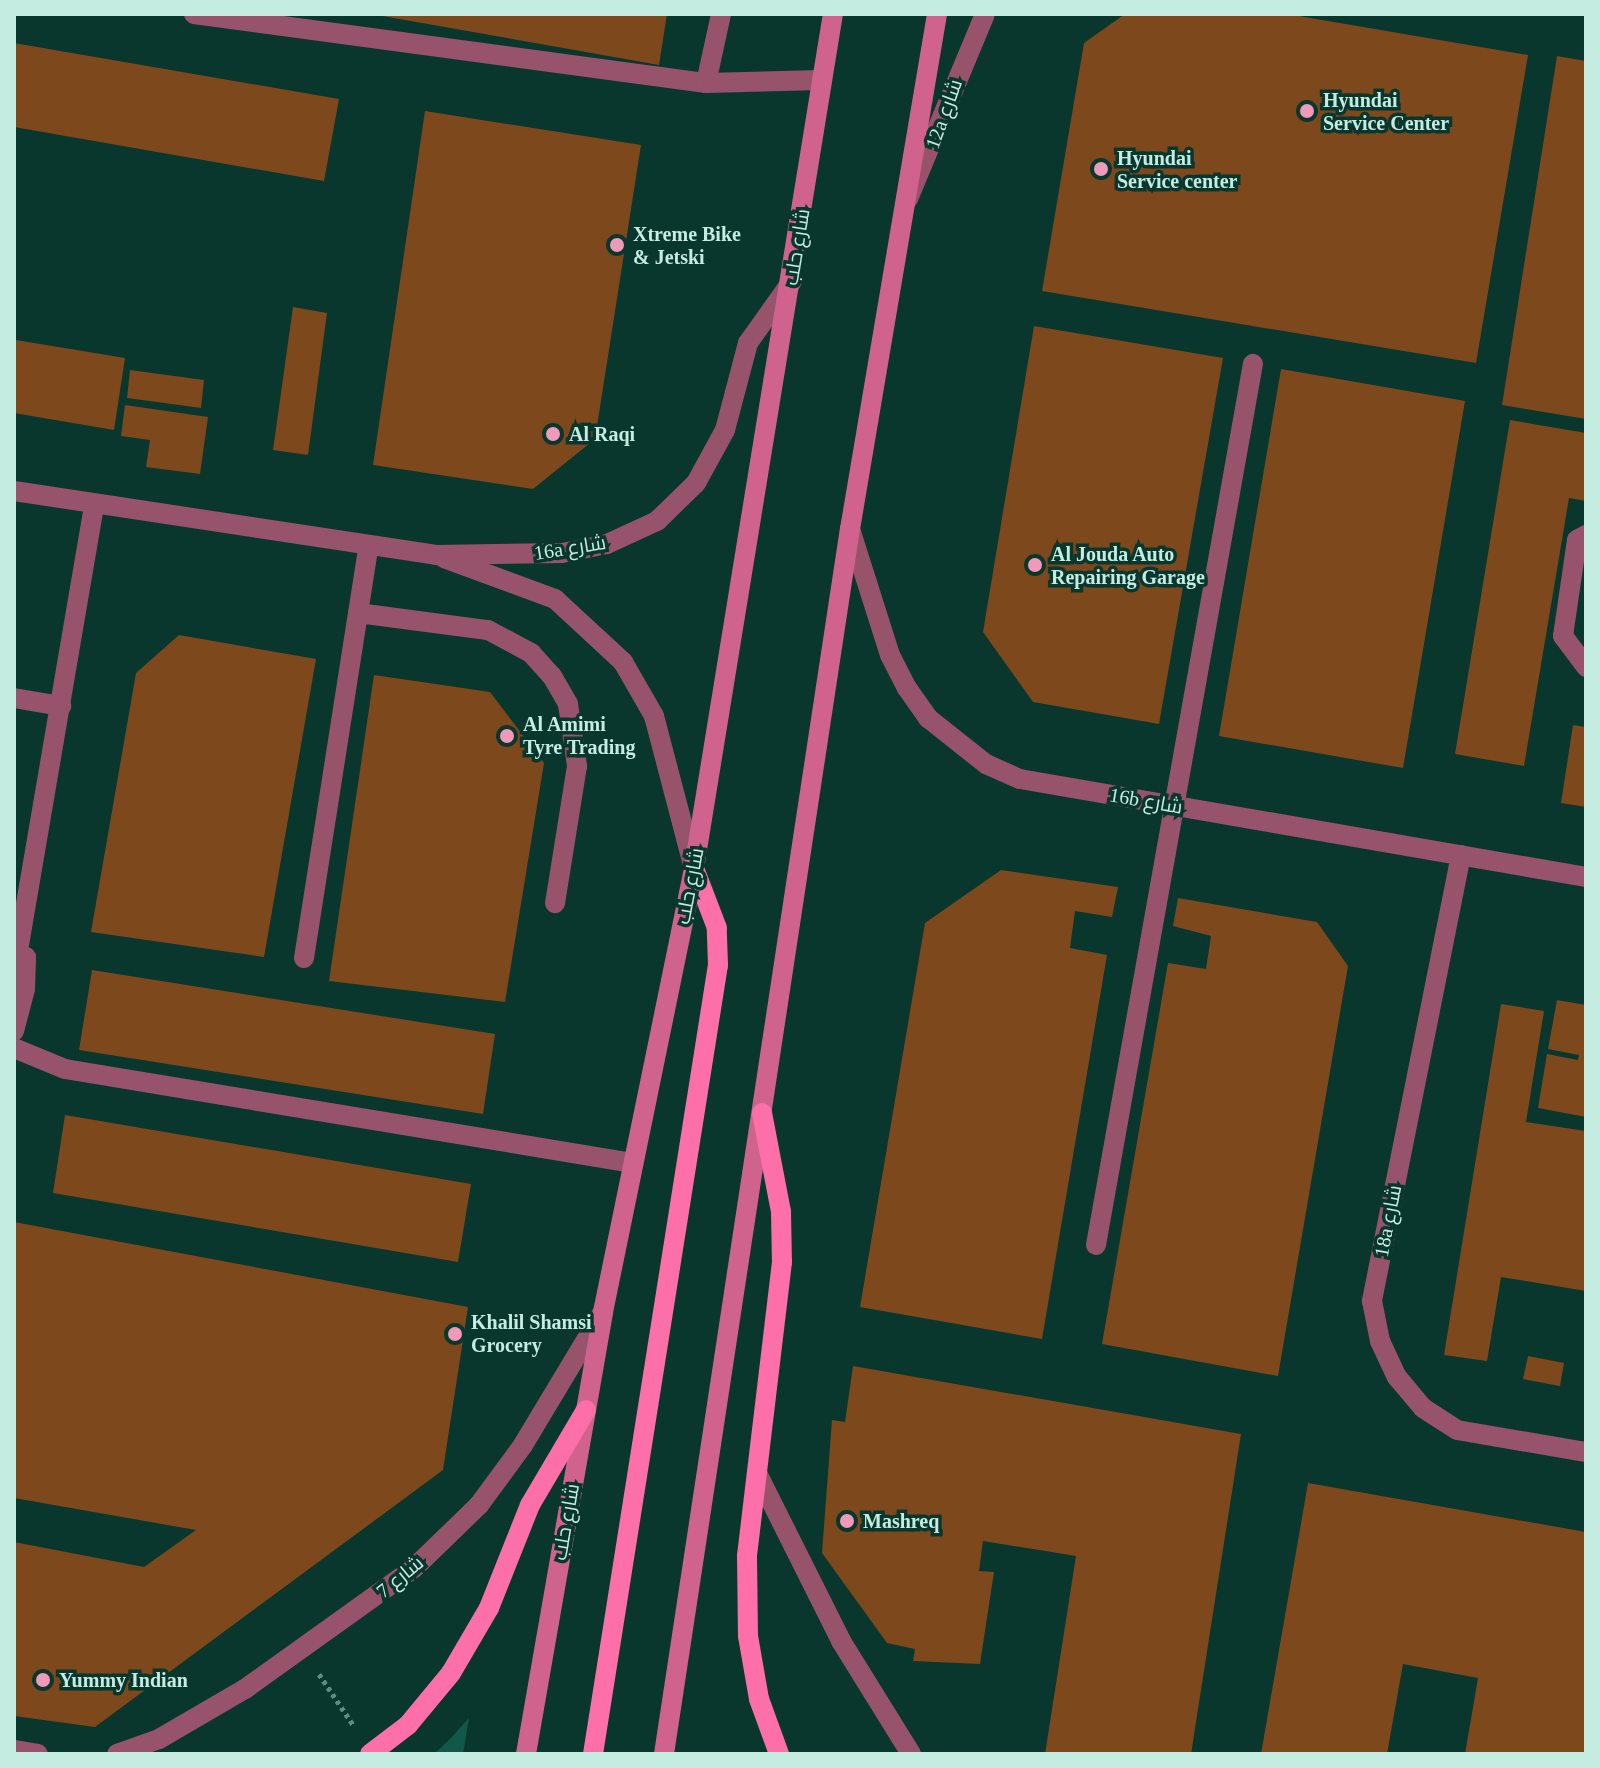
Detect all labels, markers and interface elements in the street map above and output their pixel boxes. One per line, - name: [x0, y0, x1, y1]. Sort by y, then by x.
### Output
- street label: 12a شارع: [920, 76, 968, 152]
- place label: Hyundai Service Center: [1323, 88, 1449, 135]
- marker: Hyundai Service Center: [1298, 102, 1316, 120]
- place label: Hyundai Service center: [1117, 146, 1237, 193]
- marker: Hyundai Service center: [1092, 160, 1110, 178]
- street label: شارع حلب: [779, 207, 815, 287]
- place label: Xtreme Bike & Jetski: [633, 222, 741, 269]
- marker: Xtreme Bike & Jetski: [608, 236, 626, 254]
- place label: Al Raqi: [569, 422, 635, 446]
- marker: Al Raqi: [544, 425, 562, 443]
- street label: 16a شارع: [532, 530, 608, 566]
- place label: Al Jouda Auto Repairing Garage: [1051, 542, 1205, 589]
- marker: Al Jouda Auto Repairing Garage: [1026, 556, 1044, 574]
- place label: Al Amimi Tyre Trading: [523, 712, 636, 759]
- marker: Al Amimi Tyre Trading: [498, 727, 516, 745]
- street label: 16b شارع: [1108, 783, 1184, 819]
- street label: شارع حلب: [671, 846, 709, 926]
- street label: 18a شارع: [1369, 1183, 1407, 1259]
- place label: Khalil Shamsi Grocery: [471, 1310, 592, 1357]
- marker: Khalil Shamsi Grocery: [446, 1325, 464, 1343]
- street label: شارع حلب: [547, 1482, 585, 1562]
- place label: Mashreq: [863, 1509, 939, 1533]
- marker: Mashreq: [838, 1512, 856, 1530]
- street label: شارع 7: [372, 1551, 428, 1603]
- place label: Yummy Indian: [59, 1668, 188, 1692]
- marker: Yummy Indian: [34, 1671, 52, 1689]

